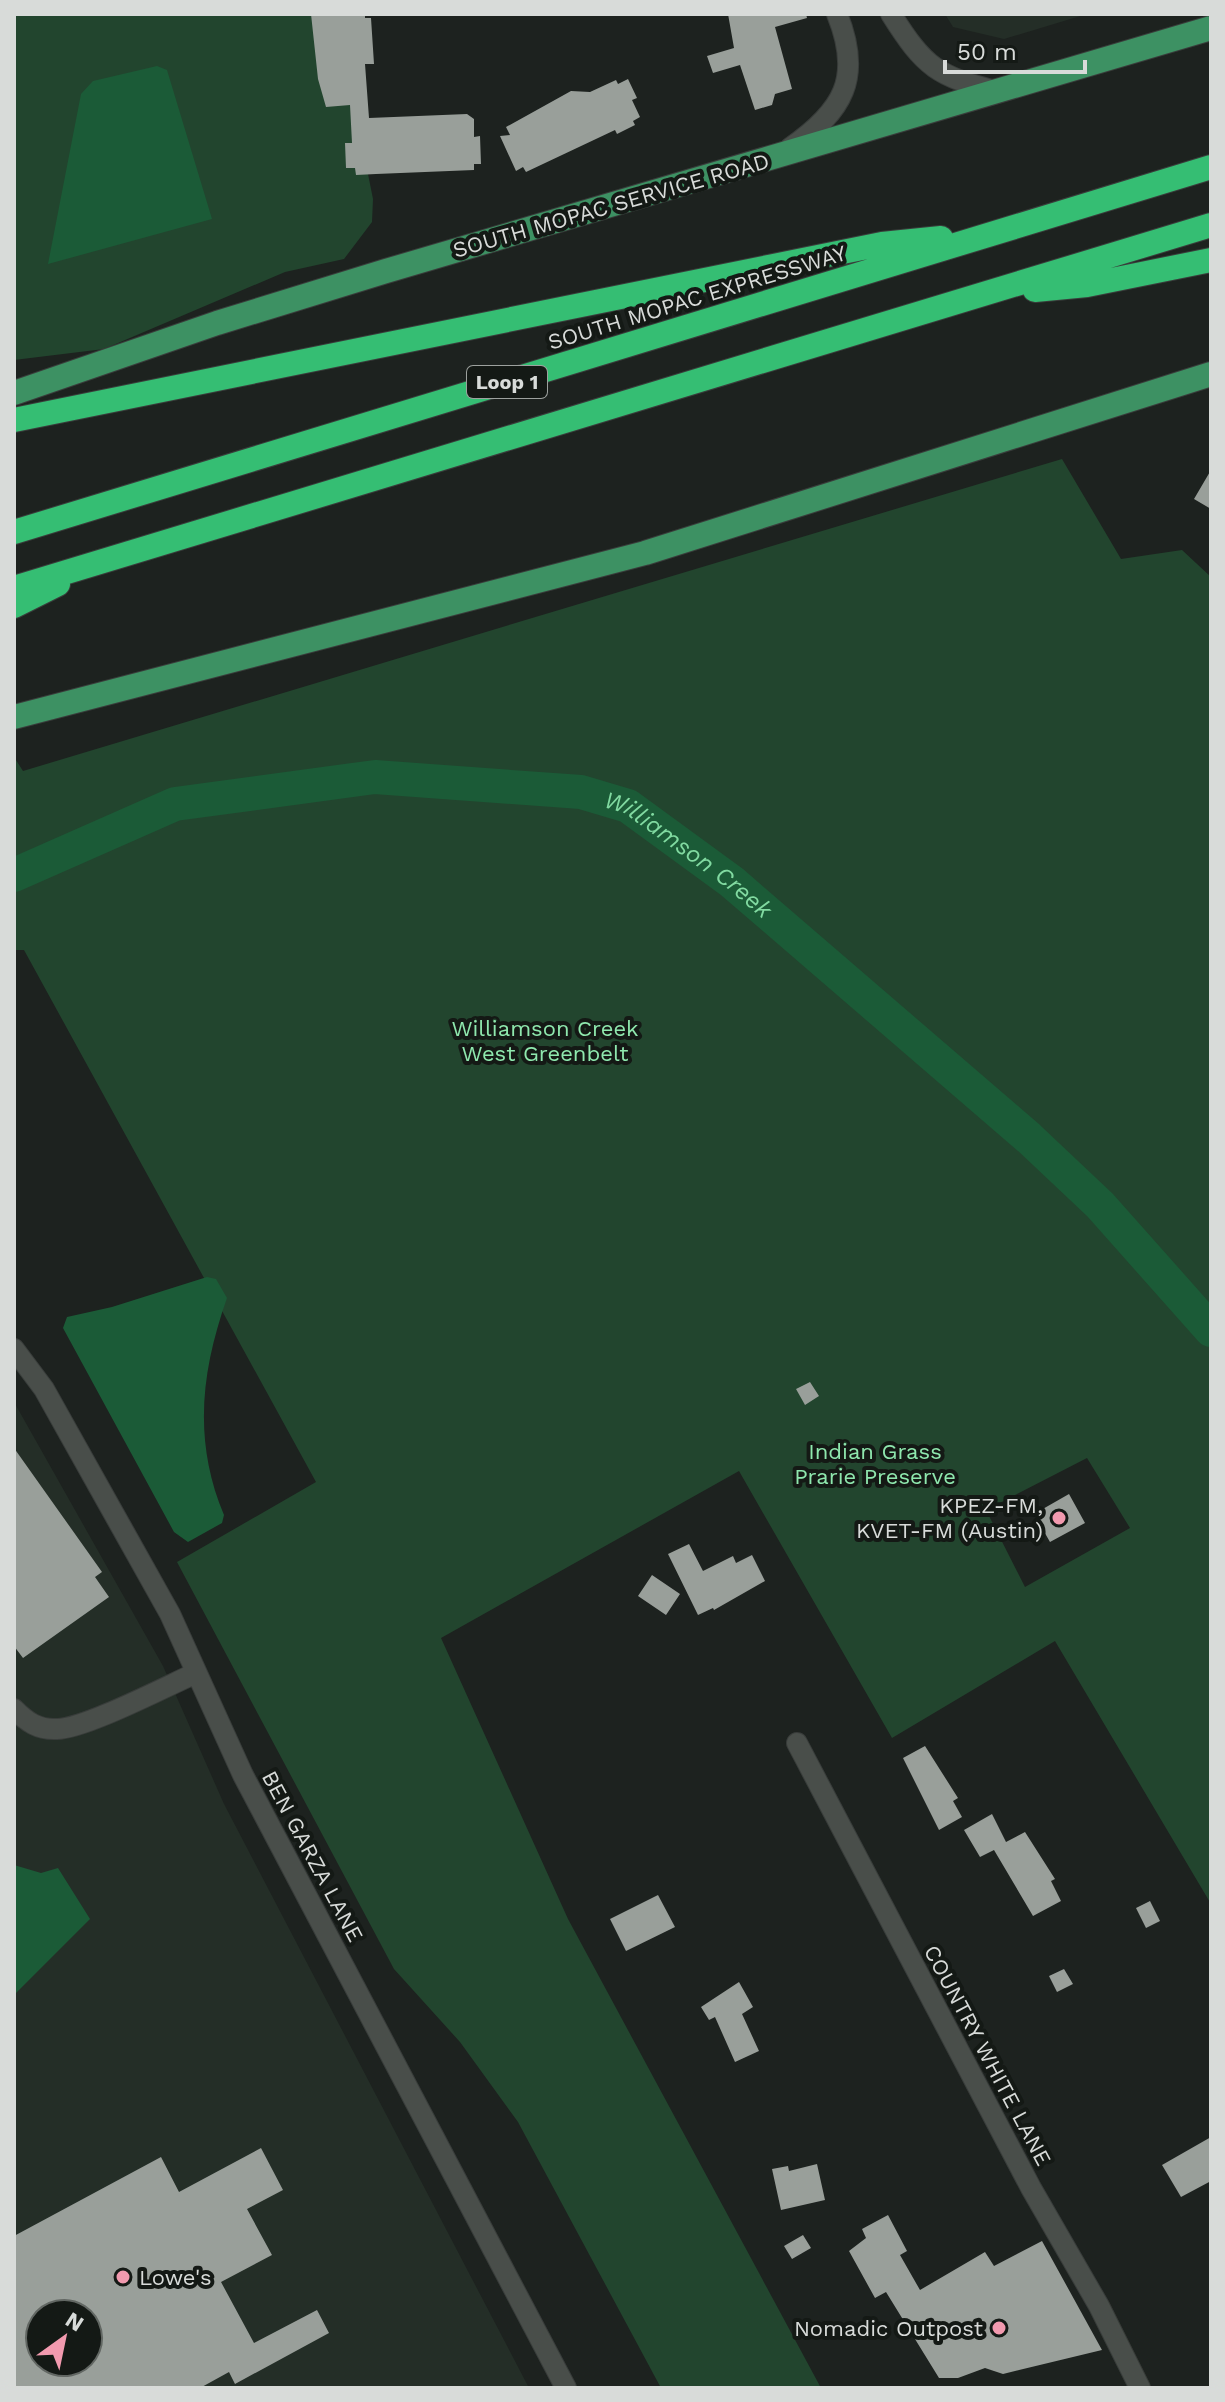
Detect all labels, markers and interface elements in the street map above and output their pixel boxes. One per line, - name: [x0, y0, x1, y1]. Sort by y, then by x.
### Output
- scale bar: [945, 24, 1085, 74]
- text: 50 m: [957, 38, 1017, 66]
- street label: SOUTH MOPAC SERVICE ROAD: [450, 148, 772, 263]
- street label: SOUTH MOPAC EXPRESSWAY: [545, 240, 850, 355]
- road number: Loop 1: [467, 366, 547, 398]
- water label: Williamson Creek: [601, 786, 778, 925]
- park label: Williamson Creek West Greenbelt: [451, 1016, 639, 1066]
- park label: Indian Grass Prarie Preserve: [794, 1439, 956, 1489]
- place label: KPEZ-FM, KVET-FM (Austin): [856, 1493, 1043, 1543]
- marker: KPEZ-FM, KVET-FM (Austin): [1050, 1509, 1068, 1527]
- street label: BEN GARZA LANE: [257, 1766, 368, 1946]
- street label: COUNTRY WHITE LANE: [919, 1941, 1056, 2170]
- place label: Lowe's: [139, 2265, 212, 2290]
- marker: Lowe's: [114, 2268, 132, 2286]
- north arrow: [24, 2298, 104, 2378]
- text: N: [61, 2307, 88, 2337]
- place label: Nomadic Outpost: [794, 2316, 983, 2341]
- marker: Nomadic Outpost: [990, 2319, 1008, 2337]

